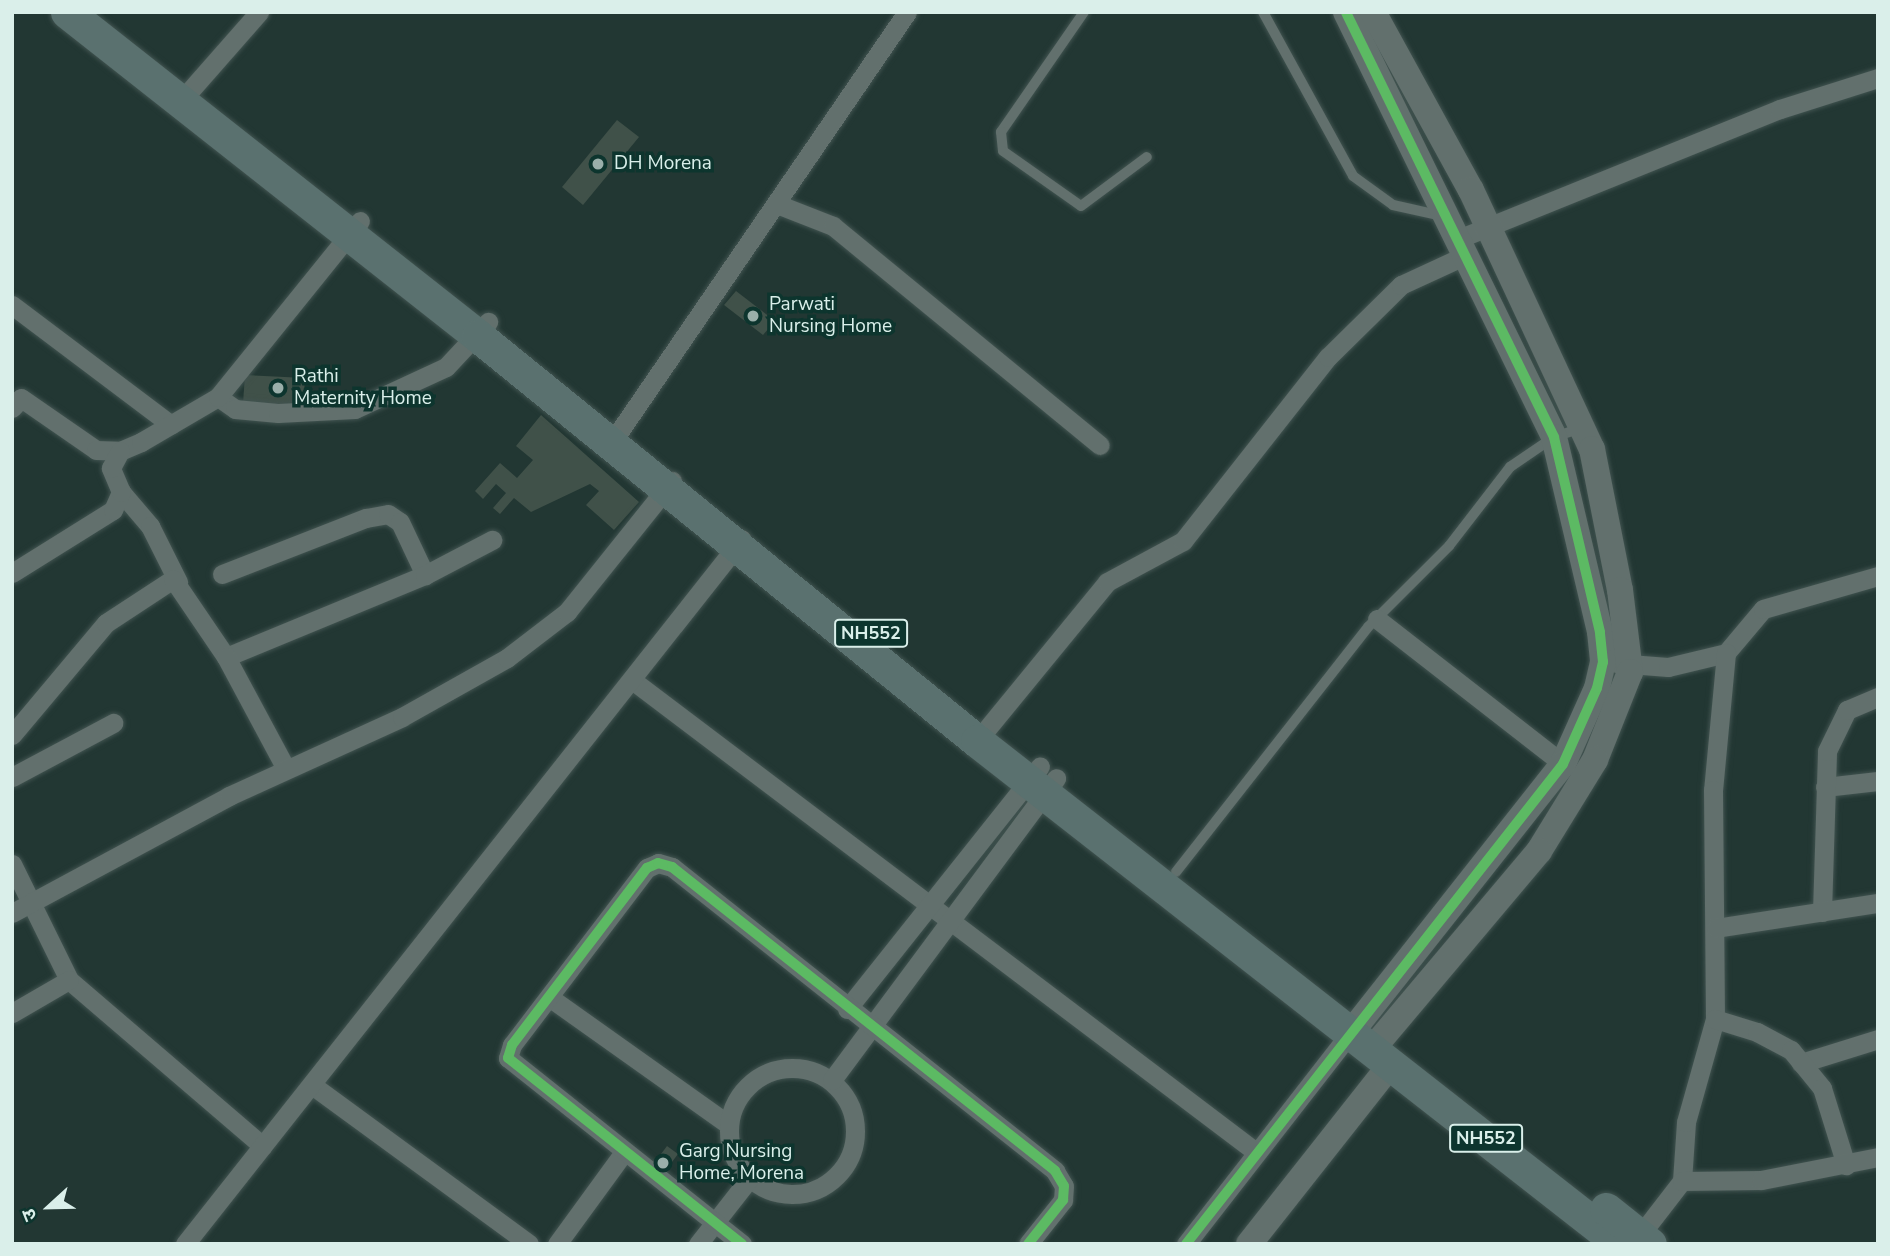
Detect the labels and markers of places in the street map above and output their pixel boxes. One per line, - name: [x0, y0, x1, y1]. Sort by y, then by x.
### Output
- place label: DH Morena: [614, 153, 712, 175]
- marker: DH Morena: [588, 154, 608, 174]
- place label: Parwati Nursing Home: [769, 294, 892, 338]
- marker: Parwati Nursing Home: [743, 306, 763, 326]
- place label: Rathi Maternity Home: [294, 366, 432, 410]
- marker: Rathi Maternity Home: [268, 378, 288, 398]
- place label: Garg Nursing Home, Morena: [679, 1141, 804, 1185]
- marker: Garg Nursing Home, Morena: [653, 1153, 673, 1173]

